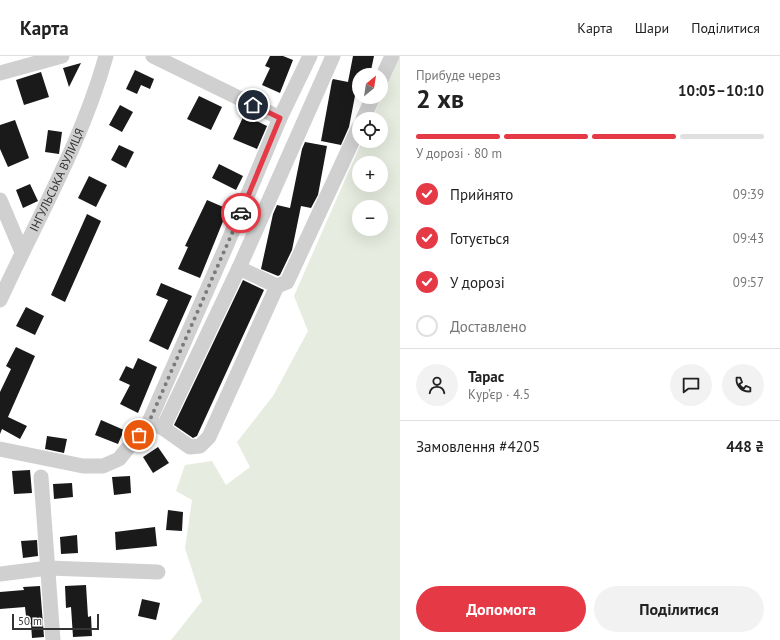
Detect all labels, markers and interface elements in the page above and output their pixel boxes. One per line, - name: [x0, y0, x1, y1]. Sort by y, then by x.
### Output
- text: Карта: [20, 16, 69, 40]
- text: Карта: [577, 19, 613, 37]
- text: Шари: [635, 19, 669, 37]
- text: Поділитися: [691, 19, 760, 37]
- text: Прибуде через: [416, 67, 501, 84]
- north arrow: [352, 68, 388, 104]
- map controls: [352, 68, 388, 236]
- text: 10:05–10:10: [678, 81, 764, 100]
- text: 2 хв: [416, 82, 464, 115]
- pin: [236, 88, 270, 122]
- icon: home: [242, 94, 264, 116]
- button: locate: [352, 112, 388, 148]
- street label: ІНГУЛЬСЬКА ВУЛИЦЯ: [26, 126, 87, 234]
- text: У дорозі · 80 m: [416, 145, 502, 162]
- button: +: [352, 156, 388, 192]
- icon: check: [416, 183, 438, 205]
- text: Прийнято: [450, 185, 513, 204]
- text: 09:39: [733, 186, 764, 203]
- courier: [221, 193, 261, 233]
- button: −: [352, 200, 388, 236]
- icon: car: [230, 202, 252, 224]
- icon: check: [416, 227, 438, 249]
- text: Готується: [450, 229, 509, 248]
- text: 09:43: [733, 230, 764, 247]
- icon: check: [416, 271, 438, 293]
- text: У дорозі: [450, 273, 505, 292]
- text: 09:57: [733, 274, 764, 291]
- text: Доставлено: [450, 317, 526, 336]
- button: person: [416, 364, 458, 406]
- button: chat: [670, 364, 712, 406]
- button: phone: [722, 364, 764, 406]
- text: Тарас: [468, 367, 504, 386]
- text: Кур’єр · 4.5: [468, 386, 530, 403]
- pin: [122, 418, 156, 452]
- icon: bag: [128, 424, 150, 446]
- text: Замовлення #4205: [416, 437, 540, 456]
- text: 448 ₴: [726, 437, 764, 456]
- button: Допомога: [416, 586, 586, 632]
- button: Поділитися: [594, 586, 764, 632]
- scale bar: [12, 612, 99, 631]
- text: 50 m: [18, 614, 42, 628]

